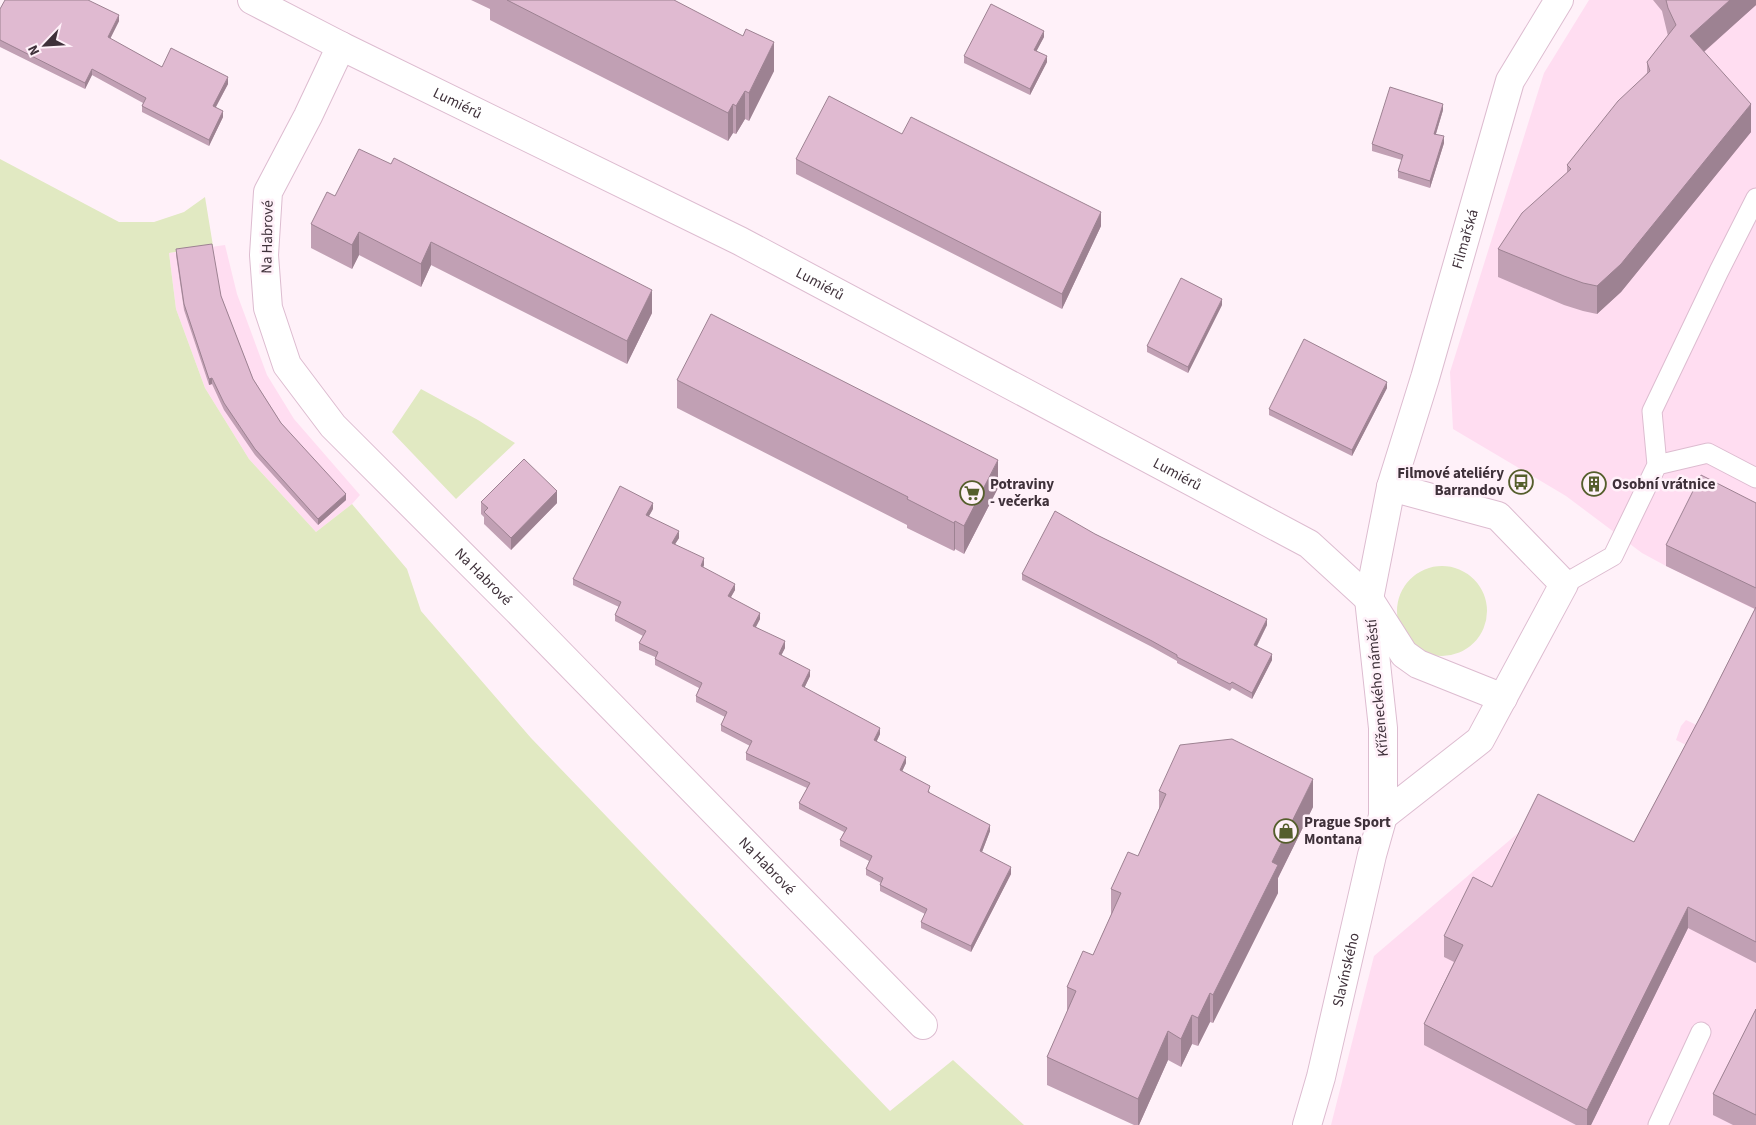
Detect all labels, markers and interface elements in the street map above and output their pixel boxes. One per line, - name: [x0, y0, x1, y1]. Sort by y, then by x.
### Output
- north arrow: [20, 20, 70, 70]
- text: N: [23, 42, 45, 59]
- street label: Lumiérů: [429, 83, 486, 124]
- street label: Na Habrové: [256, 200, 279, 274]
- street label: Filmařská: [1447, 207, 1484, 271]
- street label: Lumiérů: [792, 263, 848, 306]
- street label: Lumiérů: [1149, 453, 1205, 496]
- place label: Filmové ateliéry Barrandov: [1397, 463, 1504, 501]
- bus stop icon: Filmové ateliéry Barrandov: [1508, 469, 1534, 495]
- building icon: Osobní vrátnice: [1581, 471, 1607, 497]
- place label: Potraviny - večerka: [990, 474, 1054, 512]
- place label: Osobní vrátnice: [1612, 474, 1716, 495]
- supermarket icon: Potraviny - večerka: [959, 480, 985, 506]
- street label: Na Habrové: [450, 544, 517, 610]
- street label: Kříženeckého náměstí: [1361, 617, 1394, 758]
- place label: Prague Sport Montana: [1304, 812, 1391, 850]
- shop icon: Prague Sport Montana: [1273, 818, 1299, 844]
- street label: Na Habrové: [734, 832, 800, 900]
- street label: Slavínského: [1327, 931, 1365, 1009]

